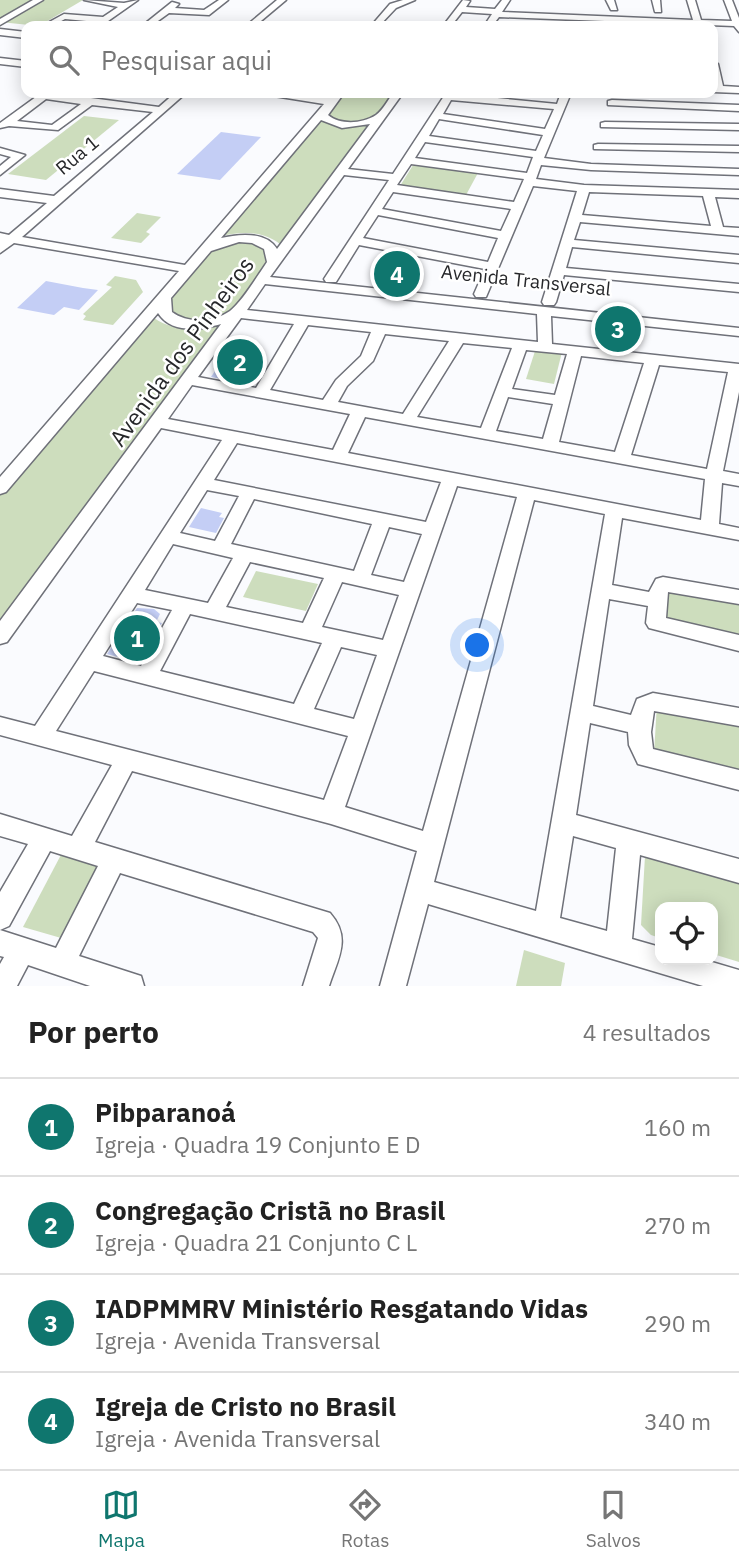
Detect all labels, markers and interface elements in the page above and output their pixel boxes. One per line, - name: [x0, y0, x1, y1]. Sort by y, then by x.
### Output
- search box: [21, 21, 718, 98]
- icon: search: [45, 41, 83, 79]
- text: Pesquisar aqui: [101, 43, 272, 77]
- street label: Rua 1: [51, 130, 103, 180]
- pin: 4: [374, 248, 420, 300]
- street label: Avenida dos Pinheiros: [102, 250, 260, 452]
- street label: Avenida Transversal: [440, 259, 612, 301]
- pin: 3: [595, 303, 641, 355]
- pin: 2: [217, 336, 263, 388]
- pin: 1: [114, 612, 160, 664]
- your location: [460, 628, 494, 662]
- map controls: [655, 902, 718, 965]
- button: locate: [655, 902, 718, 965]
- text: Por perto: [28, 1012, 159, 1051]
- text: 4 resultados: [583, 1017, 711, 1047]
- text: Pibparanoá: [95, 1095, 236, 1129]
- text: 1: [44, 1112, 58, 1142]
- text: 160 m: [644, 1112, 711, 1142]
- text: Igreja · Quadra 19 Conjunto E D: [95, 1129, 420, 1159]
- text: Congregação Cristã no Brasil: [95, 1193, 445, 1227]
- text: 2: [44, 1210, 58, 1240]
- text: 270 m: [644, 1210, 711, 1240]
- text: Igreja · Quadra 21 Conjunto C L: [95, 1227, 417, 1257]
- text: IADPMMRV Ministério Resgatando Vidas: [95, 1291, 588, 1325]
- text: 3: [44, 1308, 58, 1338]
- text: 290 m: [644, 1308, 711, 1338]
- text: Igreja · Avenida Transversal: [95, 1325, 380, 1355]
- text: Igreja de Cristo no Brasil: [95, 1389, 396, 1423]
- text: 4: [44, 1406, 58, 1436]
- text: 340 m: [644, 1406, 711, 1436]
- text: Igreja · Avenida Transversal: [95, 1423, 380, 1453]
- tab: Mapa: [98, 1486, 145, 1552]
- tab: Rotas: [341, 1486, 390, 1552]
- tab: Salvos: [586, 1486, 641, 1552]

